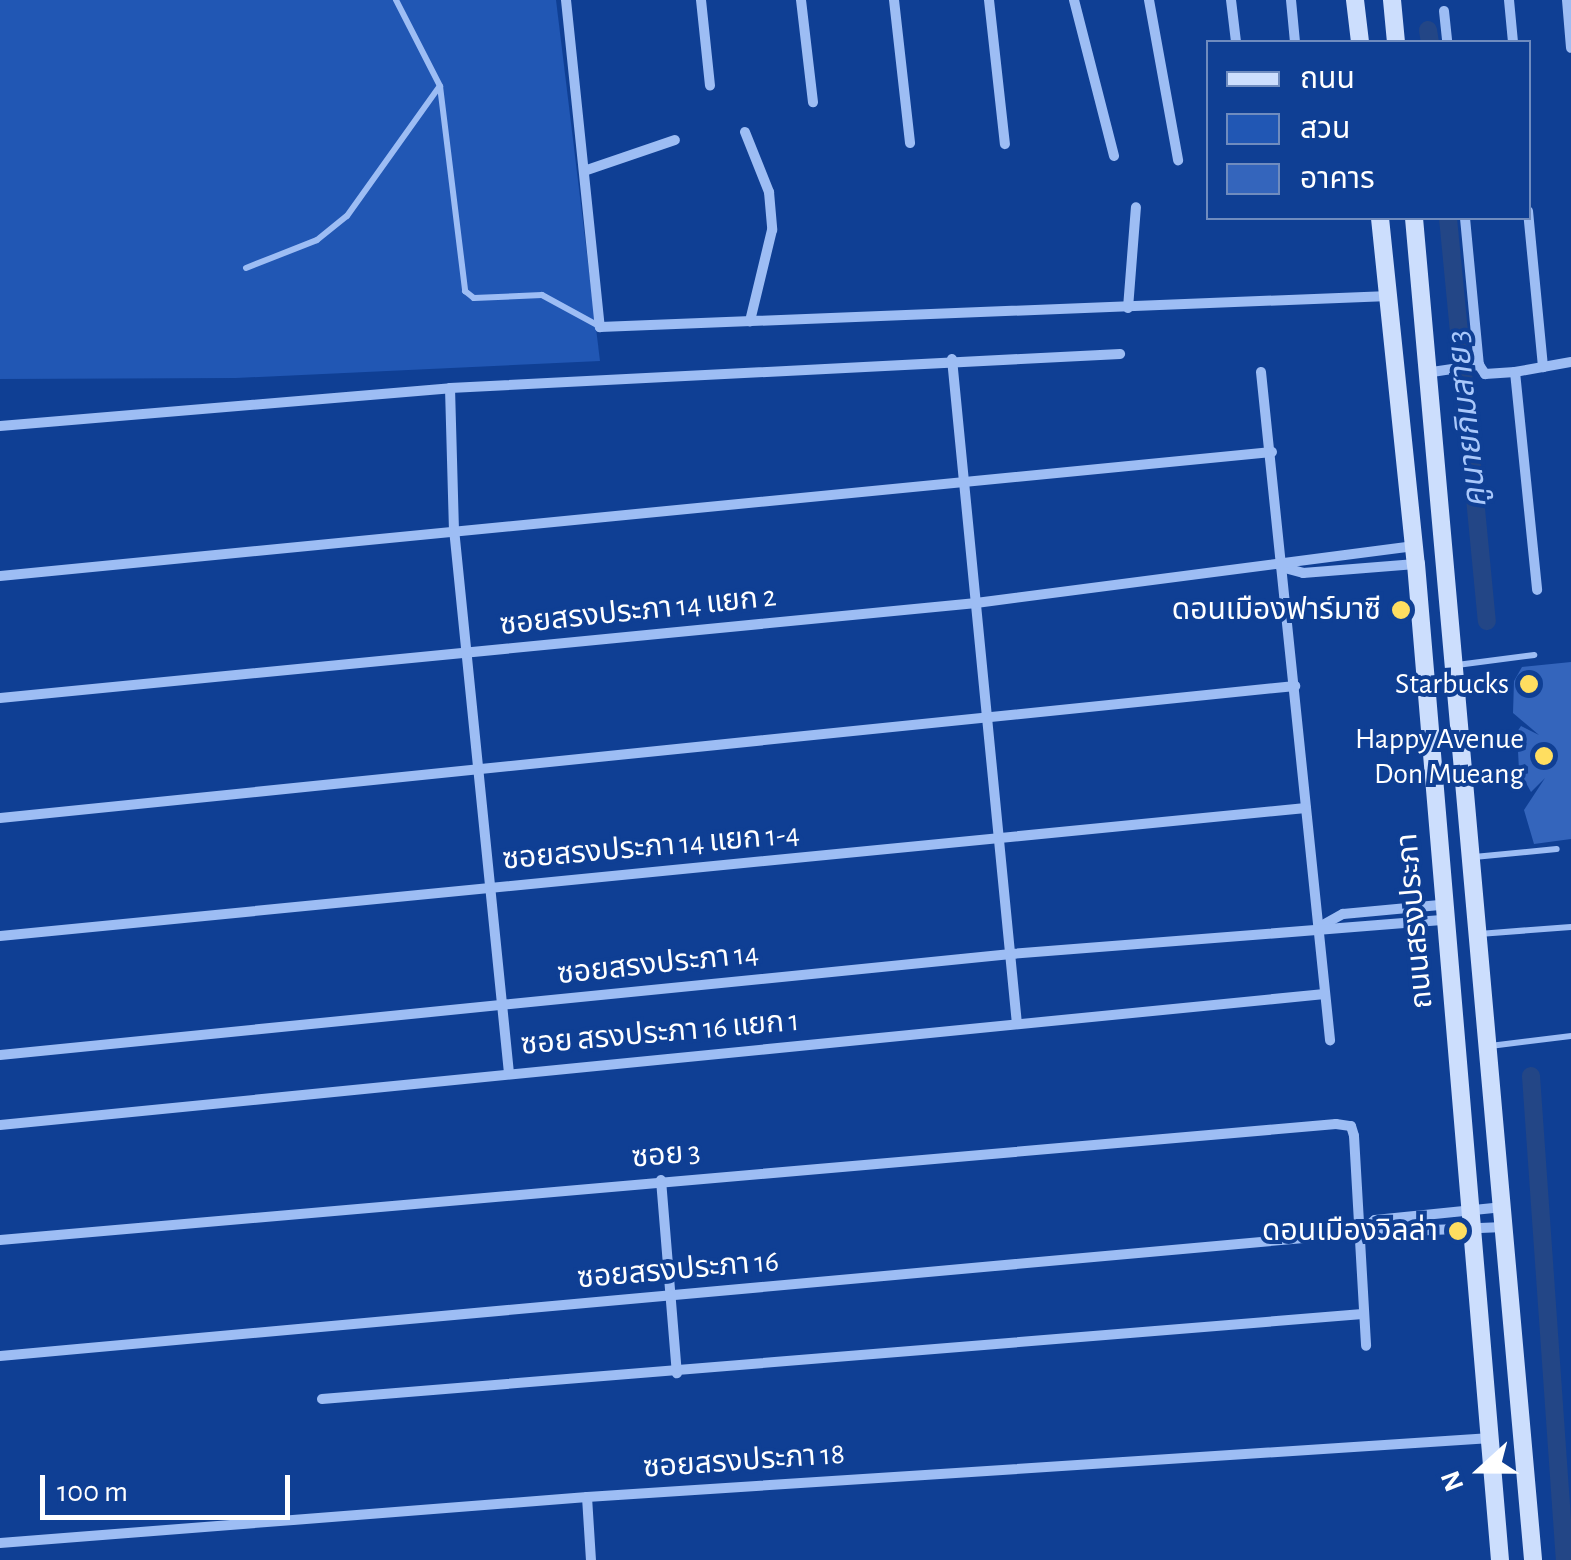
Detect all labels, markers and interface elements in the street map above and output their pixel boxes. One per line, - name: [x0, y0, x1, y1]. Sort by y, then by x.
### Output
- legend: [1206, 40, 1531, 220]
- text: ถนน: [1300, 64, 1355, 94]
- text: สวน: [1300, 114, 1350, 144]
- text: อาคาร: [1300, 164, 1375, 194]
- water label: คูนายกิมสาย 3: [1439, 328, 1495, 510]
- street label: ซอยสรงประภา 14 แยก 2: [498, 579, 778, 643]
- place label: ดอนเมืองฟาร์มาซี: [1172, 592, 1381, 628]
- marker: ดอนเมืองฟาร์มาซี: [1390, 599, 1412, 621]
- place label: Starbucks: [1395, 666, 1509, 702]
- marker: Starbucks: [1518, 673, 1540, 695]
- place label: Happy Avenue Don Mueang: [1355, 721, 1524, 792]
- marker: Happy Avenue Don Mueang: [1533, 745, 1555, 767]
- street label: ซอยสรงประภา 14 แยก 1-4: [501, 816, 801, 878]
- street label: ถนนสรงประภา: [1389, 832, 1441, 1010]
- street label: ซอยสรงประภา 14: [555, 936, 761, 992]
- street label: ซอย สรงประภา 16 แยก 1: [519, 1003, 801, 1063]
- street label: ซอย 3: [630, 1134, 702, 1176]
- place label: ดอนเมืองวิลล่า: [1262, 1213, 1438, 1249]
- marker: ดอนเมืองวิลล่า: [1447, 1220, 1469, 1242]
- street label: ซอยสรงประภา 16: [576, 1243, 780, 1297]
- north arrow: [1431, 1420, 1531, 1520]
- street label: ซอยสรงประภา 18: [642, 1436, 846, 1486]
- scale bar: [45, 1455, 295, 1517]
- text: N: [1436, 1467, 1470, 1495]
- text: 100 m: [57, 1477, 128, 1507]

